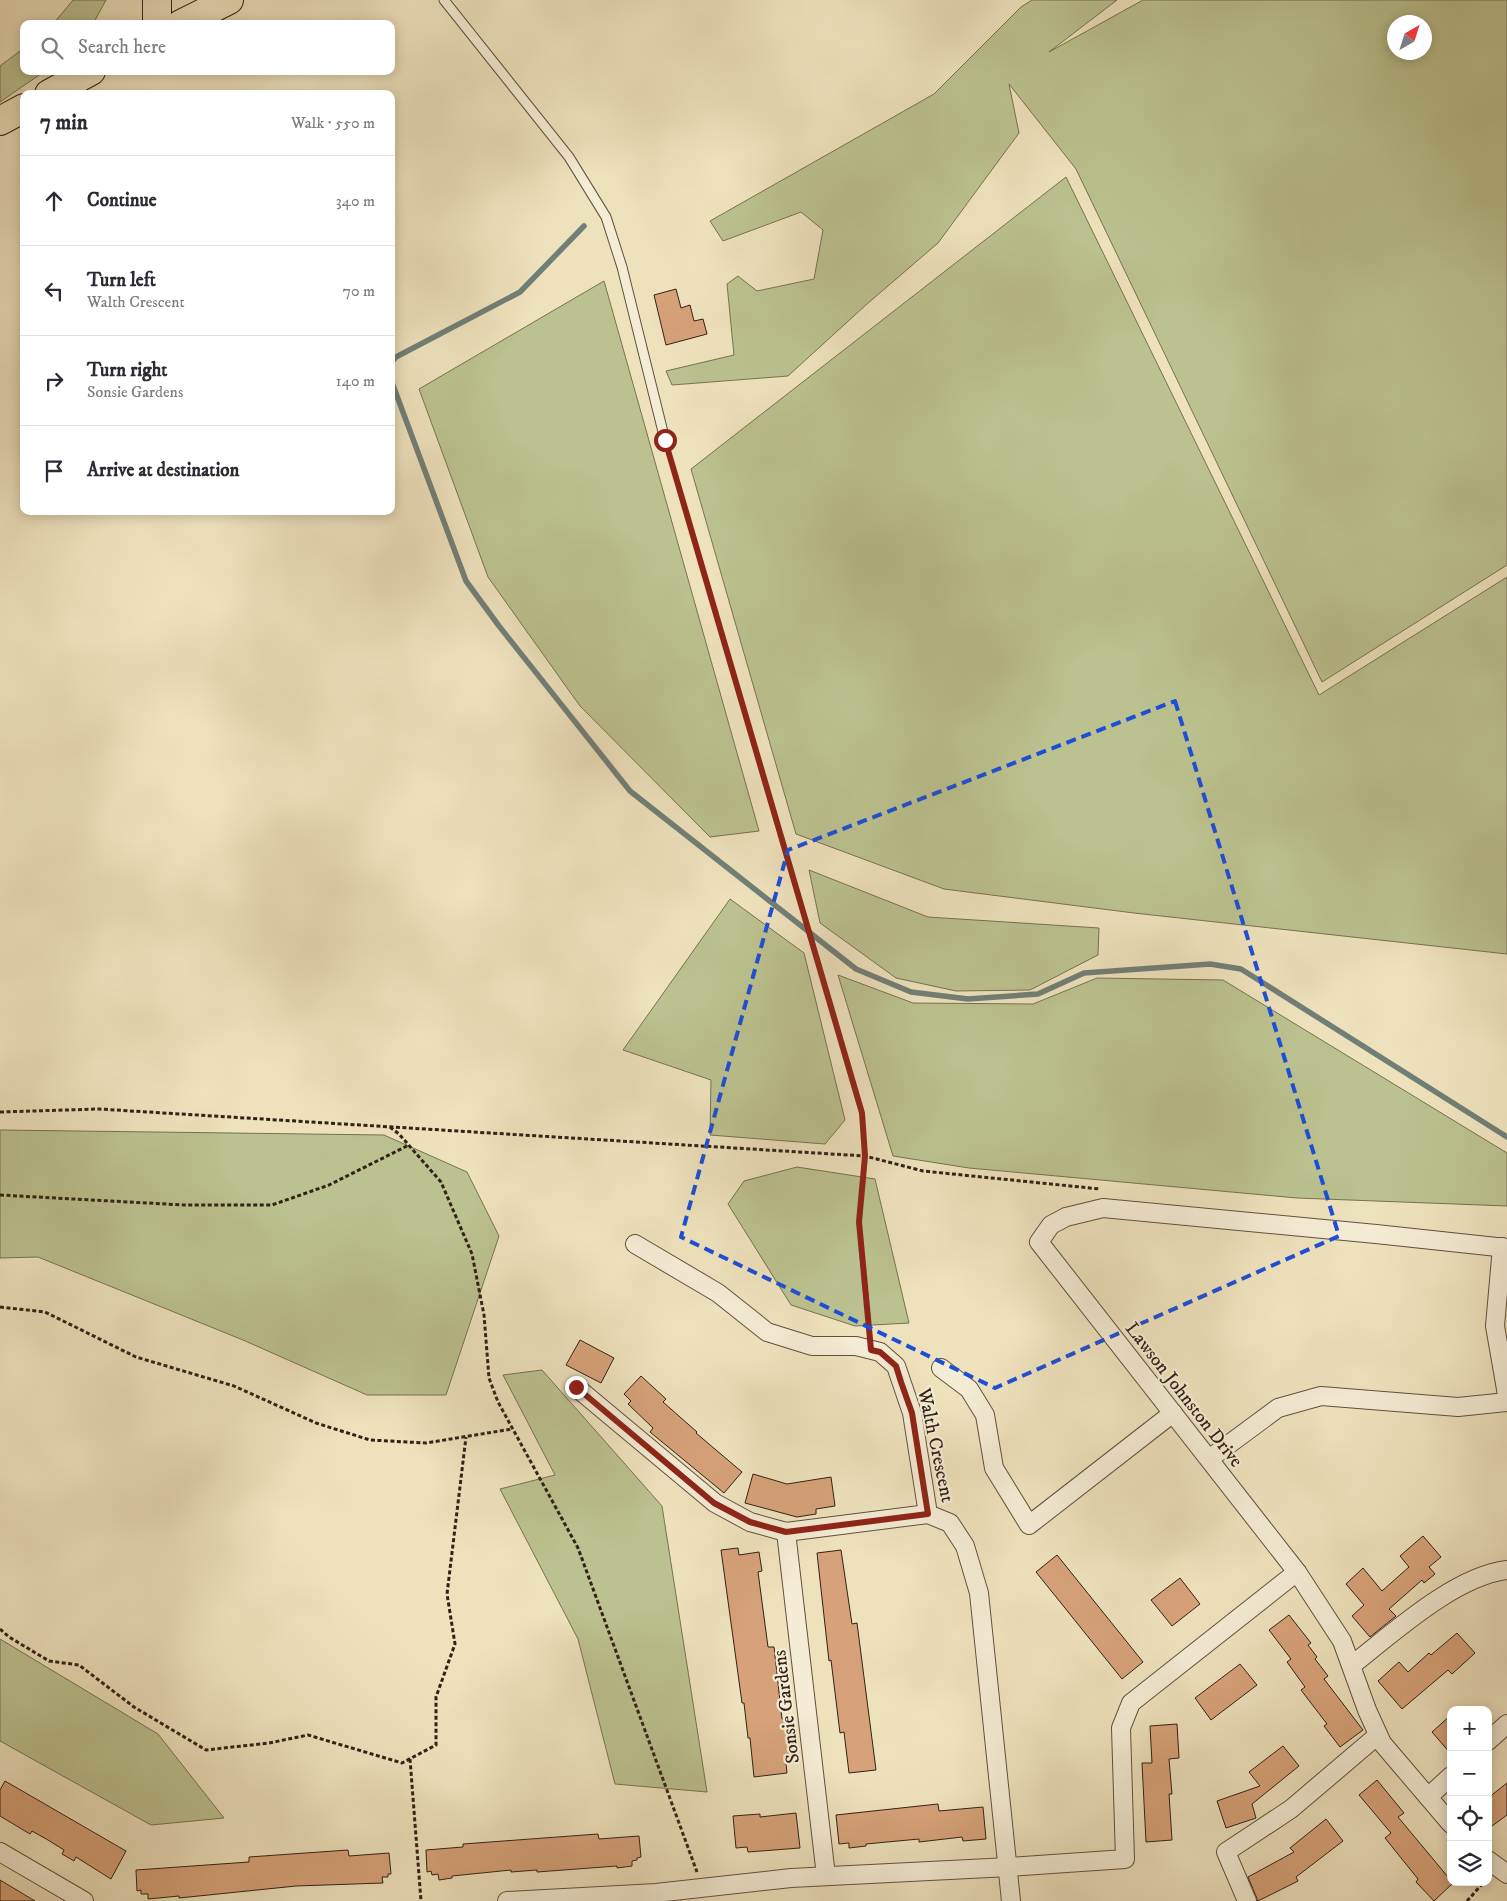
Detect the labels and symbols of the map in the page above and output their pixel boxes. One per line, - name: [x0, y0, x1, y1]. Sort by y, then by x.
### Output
- north arrow: [1387, 15, 1432, 60]
- route start: [654, 429, 677, 452]
- street label: Lawson Johnston Drive: [1120, 1318, 1248, 1472]
- route end: [565, 1376, 588, 1399]
- street label: Walth Crescent: [912, 1385, 959, 1504]
- street label: Sonsie Gardens: [768, 1649, 805, 1765]

